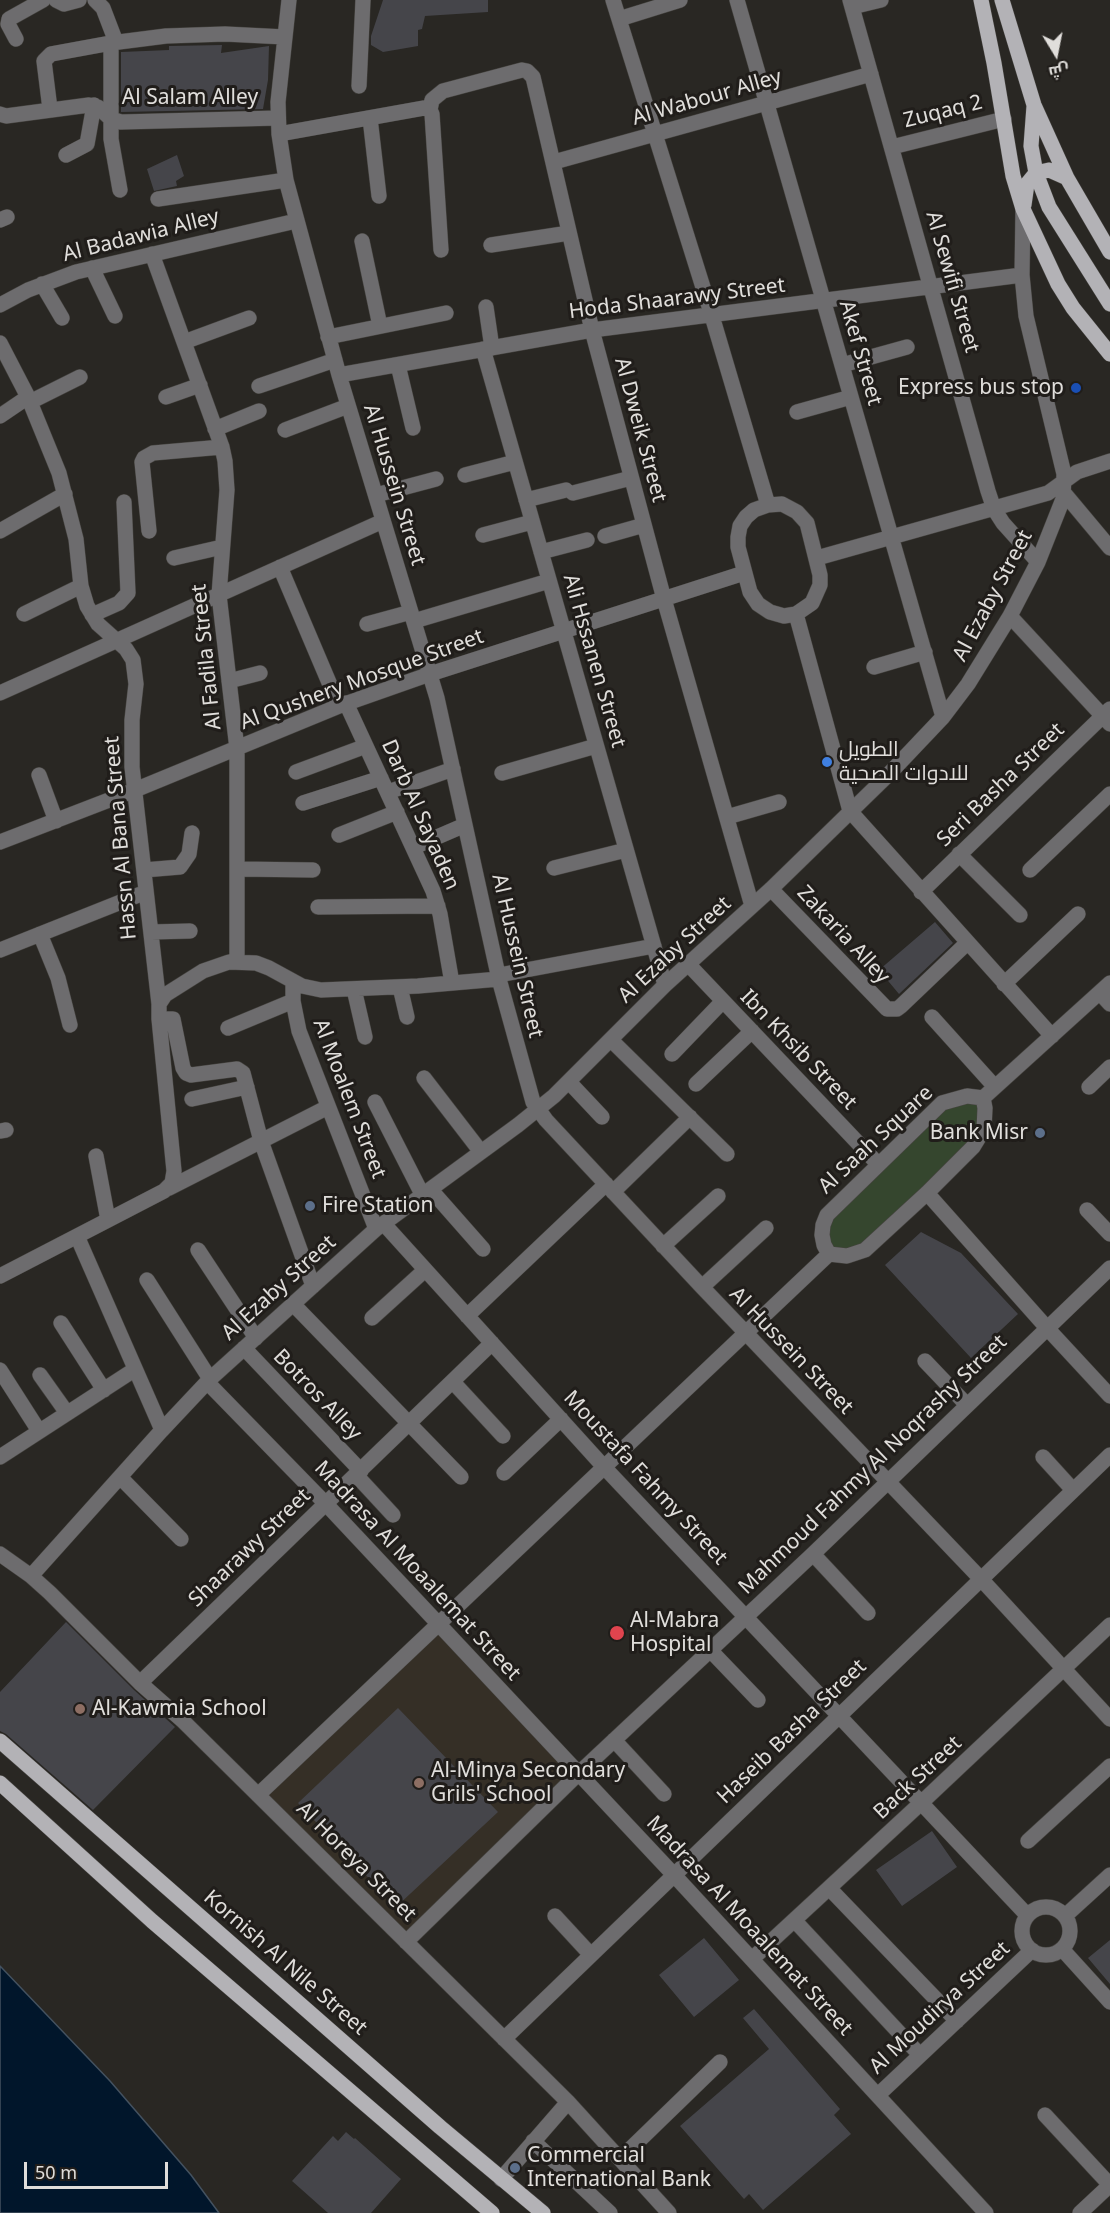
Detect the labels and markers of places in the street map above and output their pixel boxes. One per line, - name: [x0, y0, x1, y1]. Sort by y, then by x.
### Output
- place label: Express bus stop: [898, 375, 1064, 401]
- marker: Express bus stop: [1069, 381, 1083, 395]
- place label: الطويل للادوات الصحية: [839, 737, 968, 787]
- marker: الطويل للادوات الصحية: [820, 755, 834, 769]
- place label: Bank Misr: [930, 1120, 1028, 1146]
- marker: Bank Misr: [1033, 1126, 1047, 1140]
- place label: Fire Station: [322, 1193, 433, 1219]
- marker: Fire Station: [303, 1199, 317, 1213]
- place label: Al-Mabra Hospital: [630, 1608, 719, 1658]
- marker: Al-Mabra Hospital: [608, 1624, 626, 1642]
- place label: Al-Kawmia School: [92, 1696, 267, 1722]
- marker: Al-Kawmia School: [73, 1702, 87, 1716]
- place label: Al-Minya Secondary Grils' School: [431, 1758, 625, 1808]
- marker: Al-Minya Secondary Grils' School: [412, 1776, 426, 1790]
- place label: Commercial International Bank: [527, 2143, 711, 2193]
- marker: Commercial International Bank: [508, 2161, 522, 2175]

